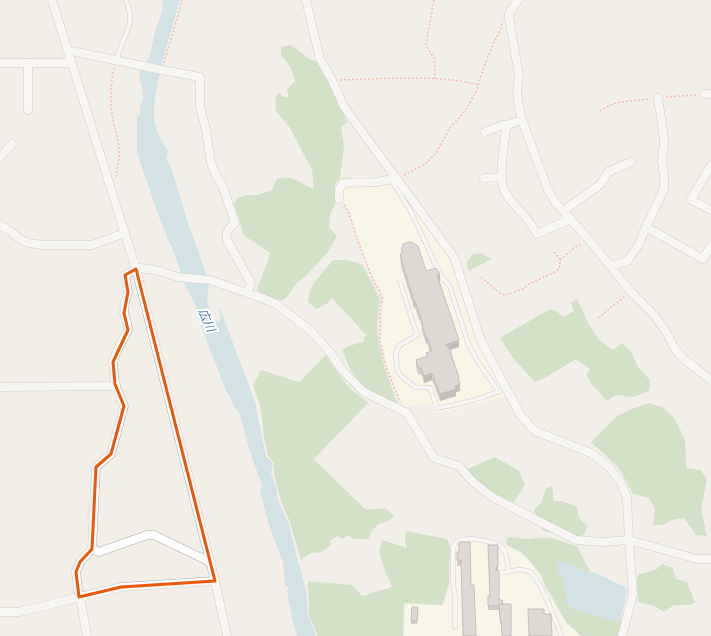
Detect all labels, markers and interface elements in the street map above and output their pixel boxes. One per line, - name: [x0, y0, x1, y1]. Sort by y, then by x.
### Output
- water label: 広川: [195, 306, 220, 336]

